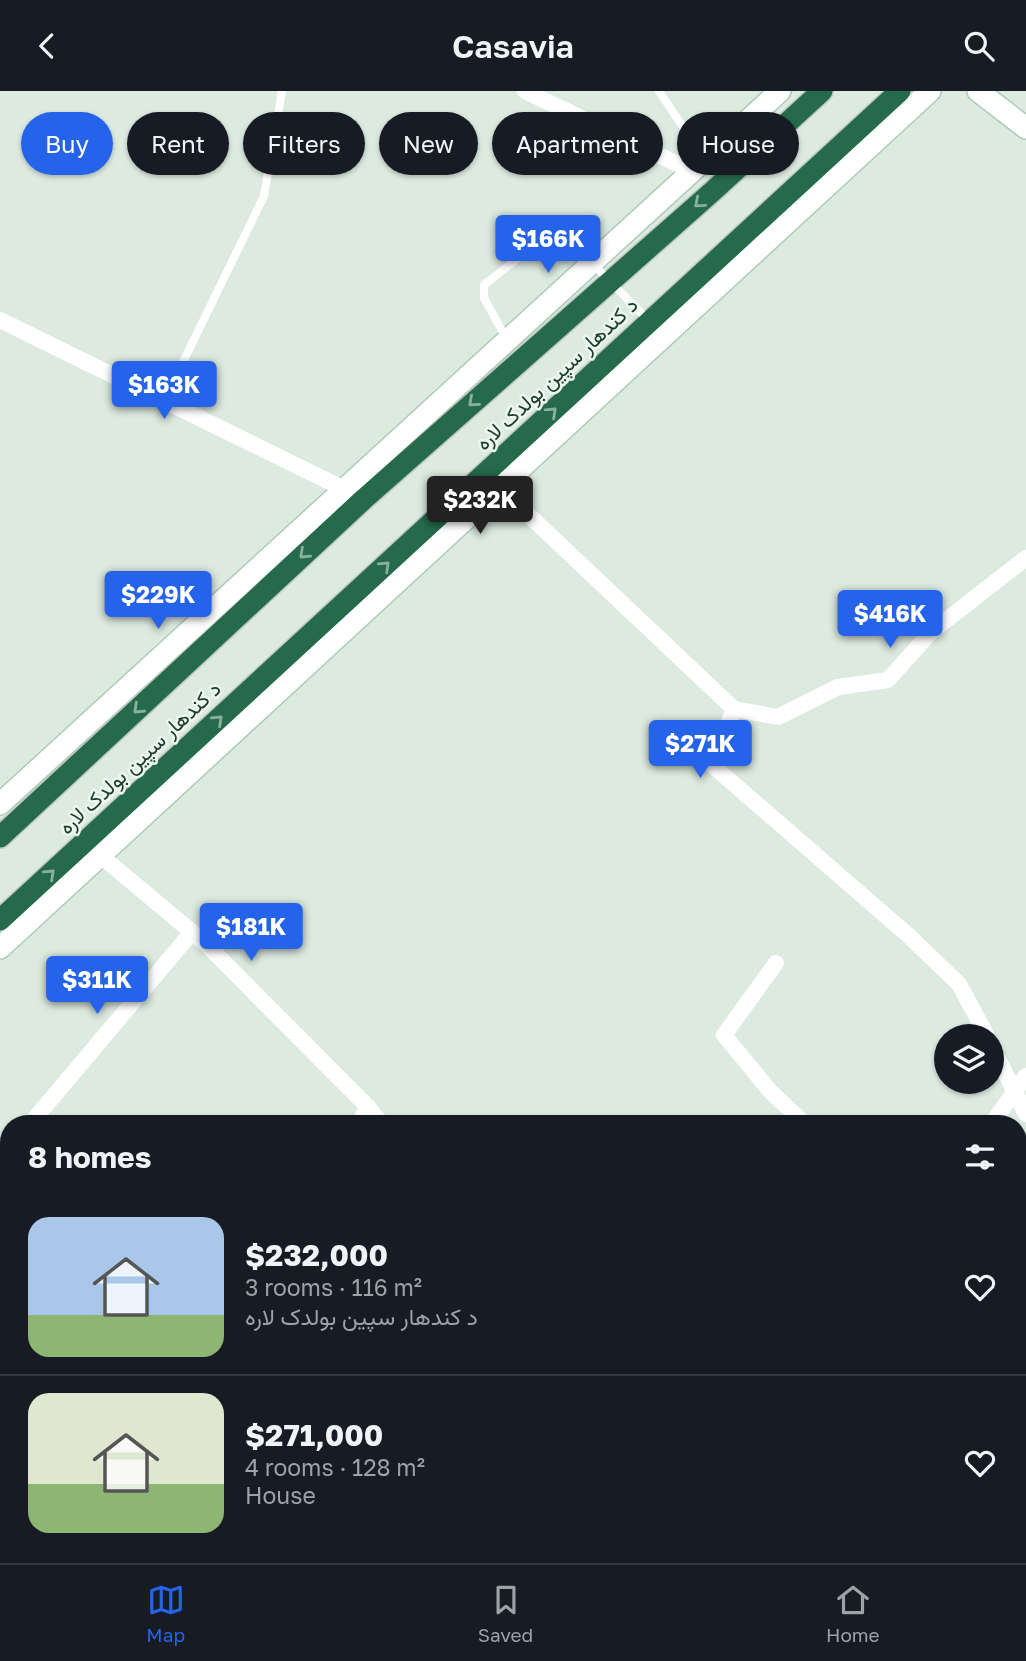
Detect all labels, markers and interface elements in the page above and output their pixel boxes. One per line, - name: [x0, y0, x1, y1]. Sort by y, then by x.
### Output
- icon: back: [28, 27, 66, 65]
- text: Casavia: [452, 27, 574, 65]
- icon: search: [960, 27, 998, 65]
- chip: Buy: [21, 112, 113, 175]
- chip: Rent: [127, 112, 229, 175]
- chip: Filters: [243, 112, 365, 175]
- chip: New: [379, 112, 478, 175]
- chip: Apartment: [492, 112, 663, 175]
- chip: House: [677, 112, 799, 175]
- one-way arrow: [694, 195, 707, 207]
- pin: $166K: [499, 215, 597, 275]
- text: $166K: [511, 224, 585, 252]
- street label: د کندهار سپین بولدک لاره: [470, 291, 644, 457]
- pin: $163K: [115, 361, 213, 421]
- text: $163K: [128, 370, 200, 398]
- one-way arrow: [469, 394, 482, 406]
- one-way arrow: [544, 407, 557, 420]
- pin: $232K: [431, 477, 529, 536]
- text: $232K: [443, 485, 517, 513]
- one-way arrow: [299, 546, 312, 559]
- one-way arrow: [377, 561, 390, 574]
- pin: $229K: [109, 571, 207, 631]
- text: $229K: [121, 580, 195, 608]
- pin: $416K: [841, 591, 939, 650]
- text: $416K: [854, 599, 926, 627]
- street label: د کندهار سپین بولدک لاره: [53, 675, 227, 841]
- one-way arrow: [133, 701, 146, 713]
- one-way arrow: [210, 716, 223, 728]
- pin: $271K: [651, 721, 749, 780]
- text: $271K: [665, 729, 735, 757]
- one-way arrow: [42, 870, 55, 882]
- pin: $181K: [202, 903, 300, 963]
- text: $181K: [216, 912, 286, 940]
- pin: $311K: [48, 957, 146, 1016]
- text: $311K: [62, 965, 132, 993]
- map controls: [934, 1024, 1004, 1094]
- button: layers: [934, 1024, 1004, 1094]
- icon: filters: [961, 1138, 999, 1176]
- text: 8 homes: [28, 1139, 152, 1175]
- text: $232,000: [245, 1237, 388, 1273]
- icon: home: [84, 1245, 168, 1329]
- icon: heart: [961, 1268, 999, 1306]
- text: 3 rooms · 116 m²: [245, 1273, 422, 1301]
- text: د کندهار سپین بولدک لاره: [245, 1302, 478, 1330]
- text: $271,000: [245, 1417, 383, 1453]
- icon: home: [84, 1421, 168, 1505]
- icon: heart: [961, 1444, 999, 1482]
- text: 4 rooms · 128 m²: [245, 1453, 425, 1481]
- text: House: [245, 1481, 316, 1509]
- tab: Map: [146, 1581, 185, 1646]
- tab: Saved: [478, 1581, 533, 1646]
- tab: Home: [826, 1581, 880, 1646]

